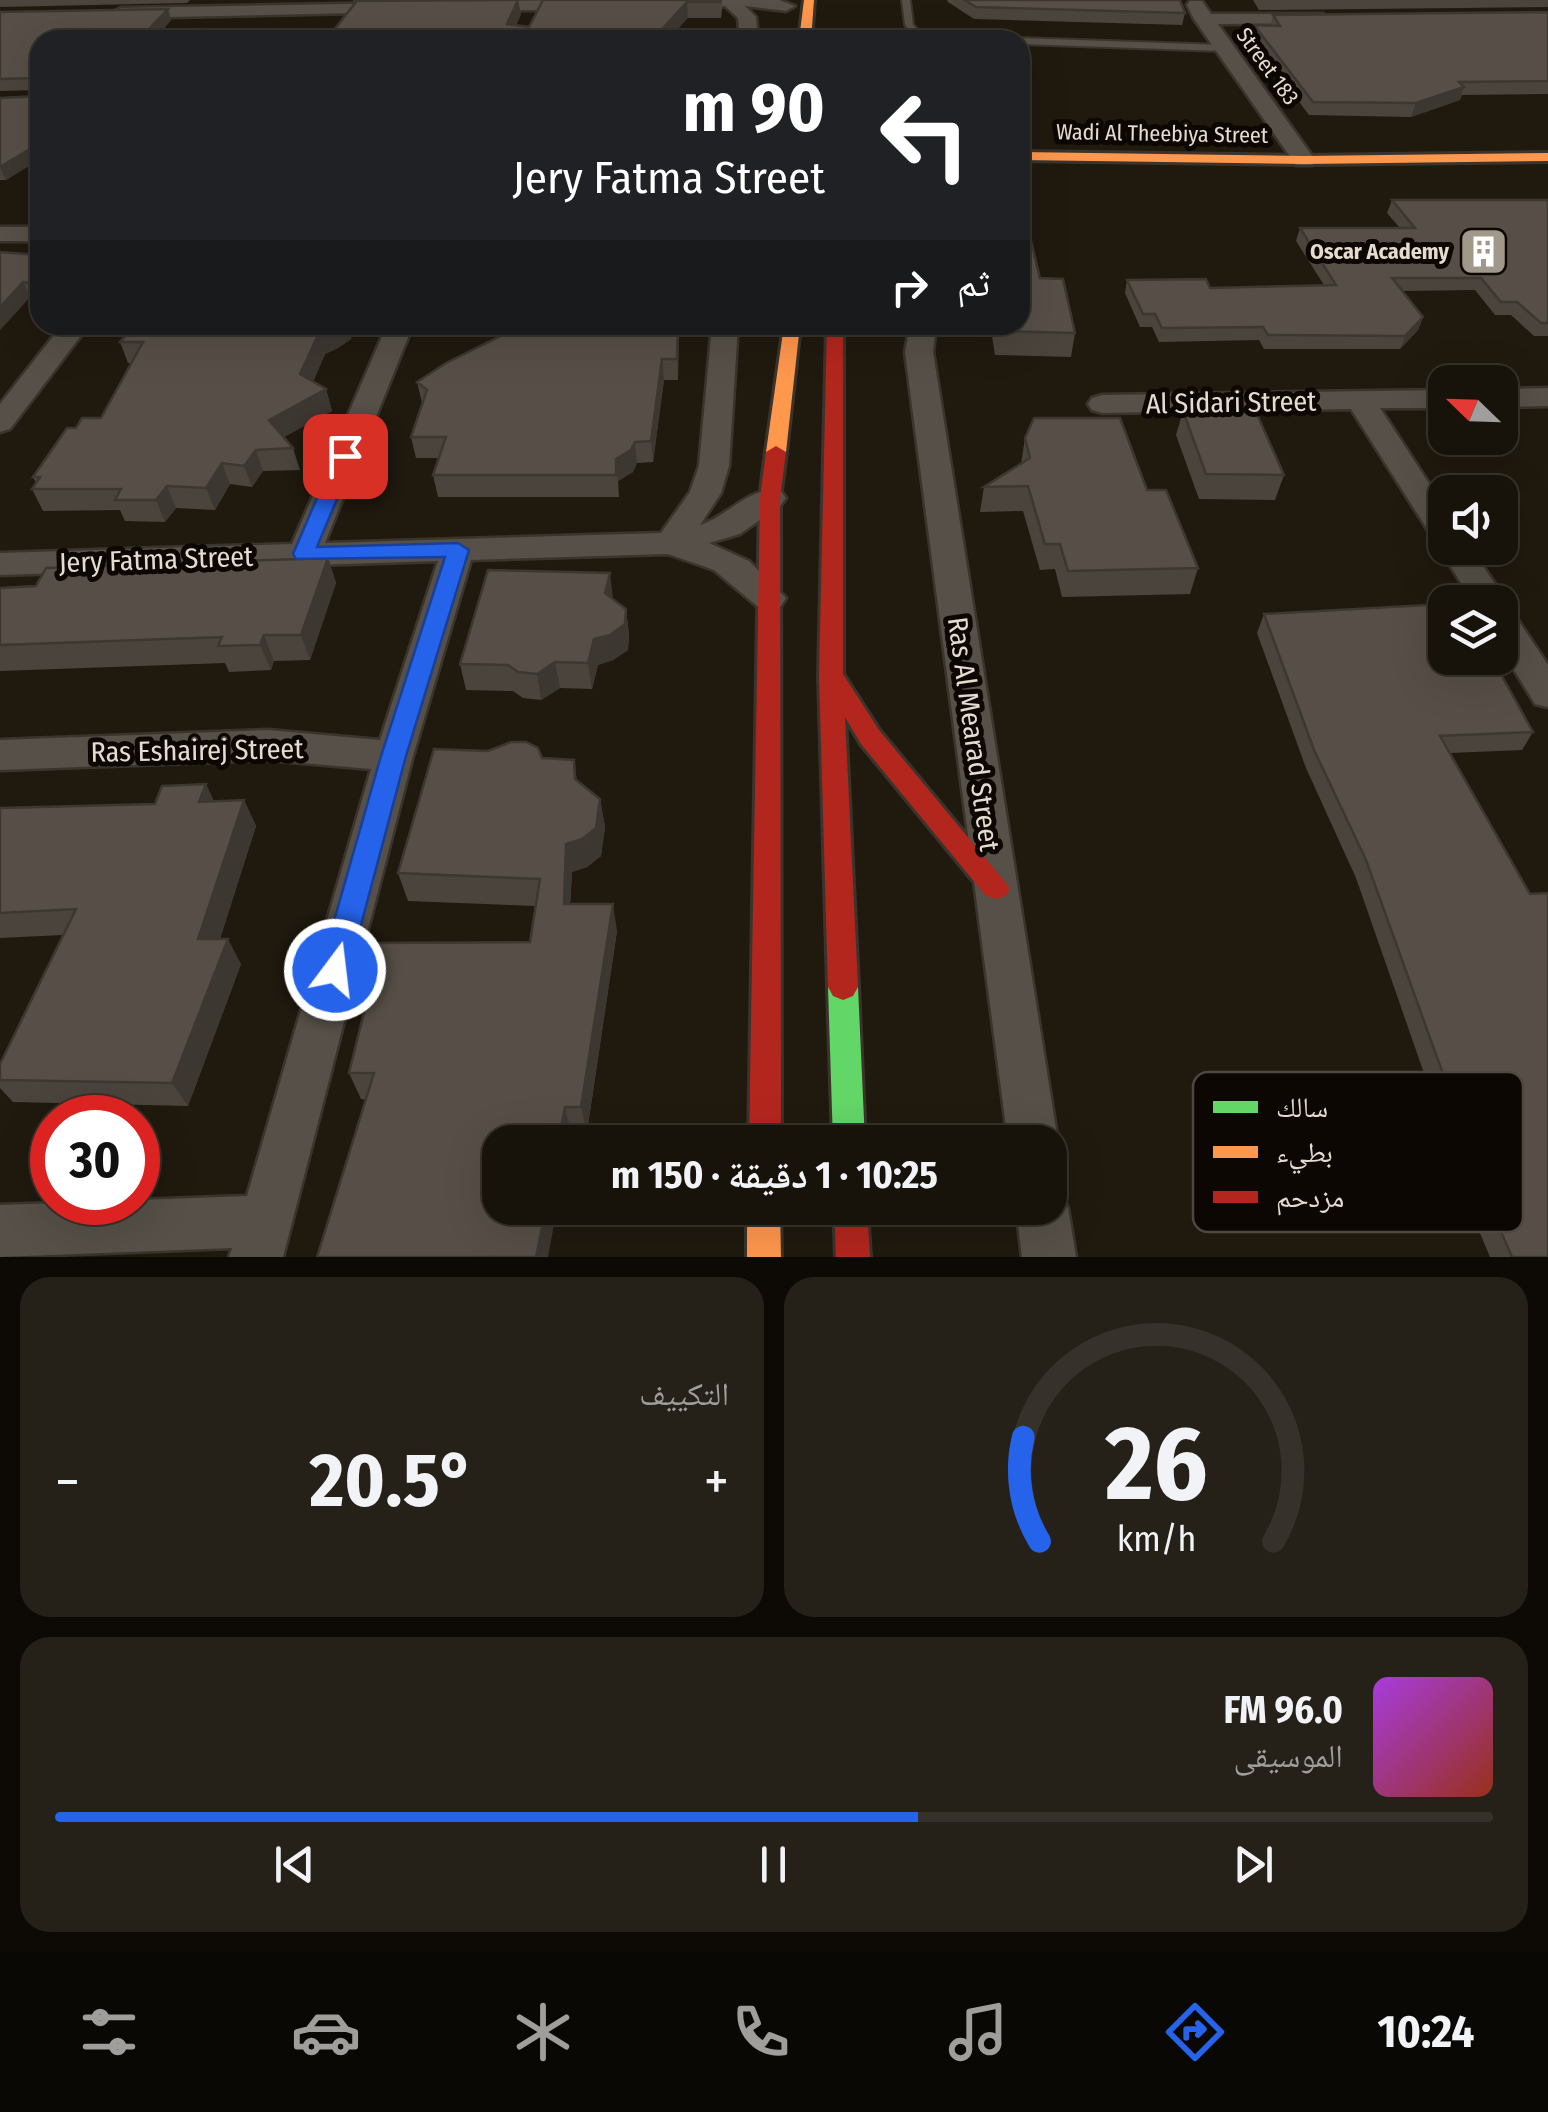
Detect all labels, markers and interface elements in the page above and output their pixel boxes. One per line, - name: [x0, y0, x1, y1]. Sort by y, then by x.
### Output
- street label: Street 183: [1231, 22, 1305, 110]
- text: 90 m: [683, 66, 825, 150]
- icon: left: [860, 70, 990, 200]
- street label: Wadi Al Theebiya Street: [1056, 118, 1269, 149]
- text: Jery Fatma Street: [512, 151, 825, 205]
- building icon: Oscar Academy: [1458, 225, 1510, 277]
- place label: Oscar Academy: [1310, 238, 1450, 265]
- icon: right: [882, 260, 937, 315]
- text: ثم: [957, 260, 990, 306]
- north arrow: [1428, 365, 1518, 455]
- map controls: [1428, 365, 1518, 675]
- street label: Al Sidari Street: [1145, 384, 1317, 420]
- pin: [303, 414, 388, 499]
- icon: arrive: [318, 429, 373, 484]
- button: sound: [1428, 475, 1518, 565]
- street label: Jery Fatma Street: [58, 540, 255, 579]
- button: layers: [1428, 585, 1518, 675]
- street label: Ras Al Mearad Street: [941, 615, 1006, 854]
- street label: Ras Eshairej Street: [90, 732, 305, 769]
- position arrow: [283, 918, 387, 1022]
- legend: [1193, 1072, 1523, 1232]
- text: سالك: [1276, 1091, 1328, 1124]
- speed limit sign: 30: [30, 1095, 160, 1225]
- text: بطيء: [1276, 1136, 1333, 1175]
- text: 10:25 · 1 دقيقة · 150 m: [611, 1152, 938, 1198]
- text: مزدحم: [1276, 1181, 1344, 1216]
- text: التكييف: [639, 1375, 729, 1413]
- text: 26: [1104, 1402, 1207, 1527]
- text: 20.5°: [310, 1436, 474, 1526]
- text: −: [55, 1449, 80, 1515]
- text: +: [704, 1449, 729, 1515]
- text: km/h: [1116, 1518, 1196, 1560]
- text: 96.0 FM: [1224, 1687, 1343, 1733]
- text: الموسيقى: [1233, 1737, 1343, 1775]
- icon: previous: [267, 1837, 322, 1892]
- icon: pause: [746, 1837, 801, 1892]
- icon: next: [1226, 1837, 1281, 1892]
- icon: filters: [74, 1997, 144, 2067]
- icon: car: [291, 1997, 361, 2067]
- icon: climate: [508, 1997, 578, 2067]
- icon: phone: [726, 1997, 796, 2067]
- icon: music: [943, 1997, 1013, 2067]
- icon: directions: [1160, 1997, 1230, 2067]
- text: 10:24: [1377, 2005, 1474, 2059]

